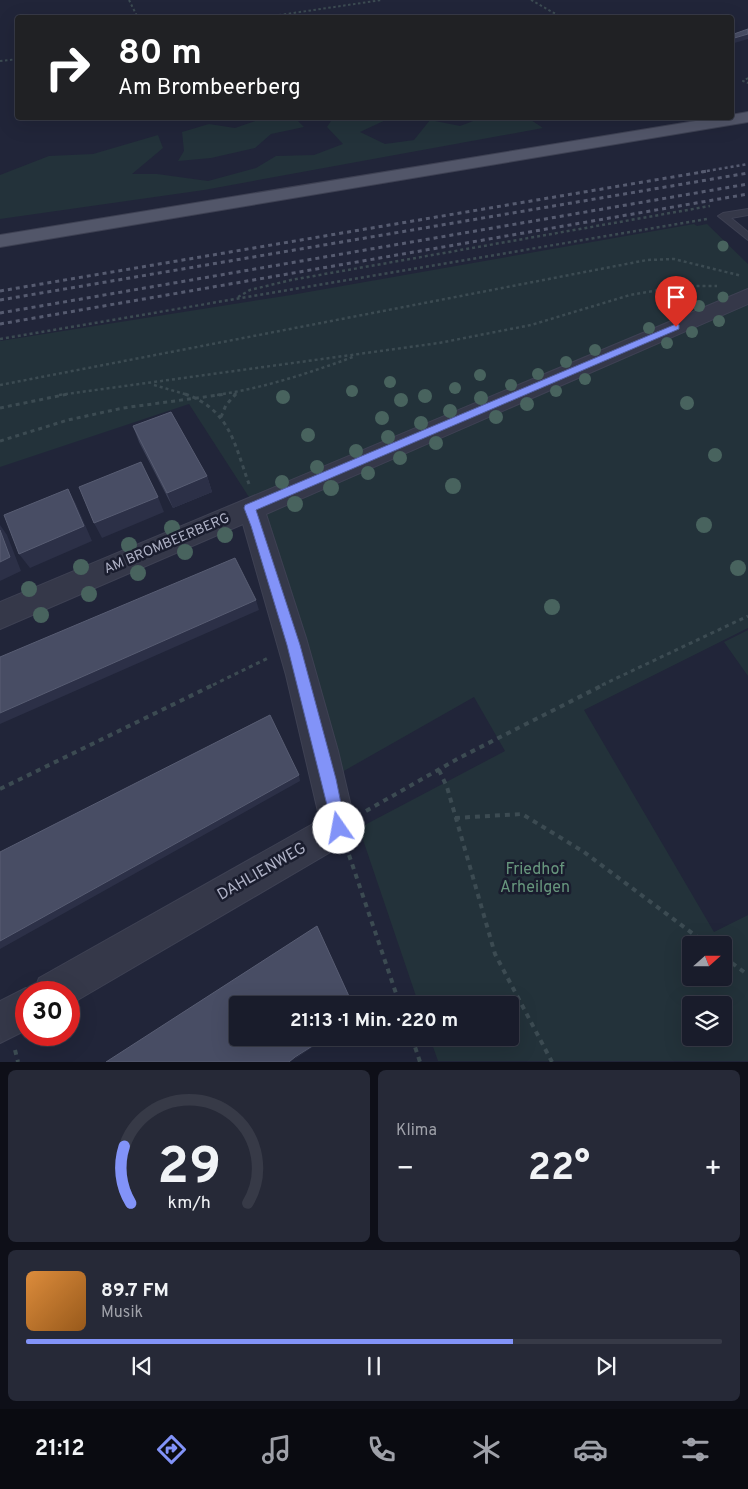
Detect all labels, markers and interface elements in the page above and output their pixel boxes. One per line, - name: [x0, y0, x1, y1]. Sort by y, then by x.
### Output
- text: 80 m: [118, 32, 202, 76]
- icon: right: [35, 35, 100, 100]
- text: Am Brombeerberg: [118, 75, 301, 102]
- pin: [655, 276, 697, 327]
- icon: arrive: [662, 283, 690, 311]
- street label: AM BROMBEERBERG: [102, 510, 232, 578]
- position arrow: [312, 801, 364, 853]
- street label: DAHLIENWEG: [214, 839, 310, 905]
- park label: Friedhof Arheilgen: [500, 860, 570, 898]
- north arrow: [682, 936, 732, 986]
- map controls: [682, 936, 732, 1046]
- speed limit sign: 30: [15, 981, 80, 1046]
- button: layers: [682, 996, 732, 1046]
- text: 21:13 · 1 Min. · 220 m: [290, 1009, 458, 1033]
- text: Klima: [396, 1121, 437, 1141]
- text: 29: [157, 1136, 221, 1202]
- text: 22°: [528, 1145, 590, 1194]
- text: −: [396, 1152, 414, 1188]
- text: +: [704, 1152, 722, 1188]
- text: km/h: [167, 1192, 211, 1215]
- text: 89.7 FM: [101, 1279, 169, 1303]
- text: Musik: [101, 1303, 143, 1323]
- icon: previous: [128, 1352, 156, 1380]
- icon: pause: [360, 1352, 388, 1380]
- icon: next: [592, 1352, 620, 1380]
- icon: directions: [154, 1432, 189, 1467]
- icon: music: [259, 1432, 294, 1467]
- icon: phone: [364, 1432, 399, 1467]
- icon: climate: [469, 1432, 504, 1467]
- icon: car: [573, 1432, 608, 1467]
- icon: filters: [678, 1432, 713, 1467]
- text: 21:12: [35, 1436, 85, 1463]

